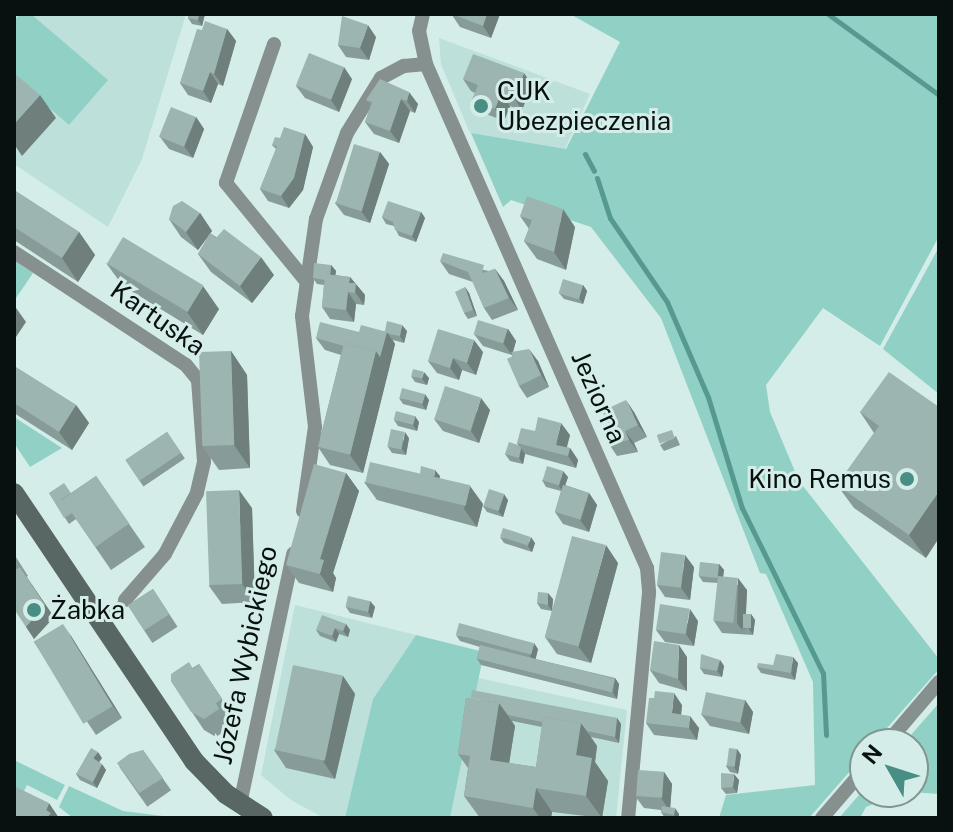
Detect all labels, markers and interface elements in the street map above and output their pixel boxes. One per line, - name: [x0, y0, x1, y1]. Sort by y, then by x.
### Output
- place label: CUK Ubezpieczenia: [497, 75, 671, 136]
- marker: CUK Ubezpieczenia: [472, 97, 490, 115]
- street label: Kartuska: [105, 274, 211, 362]
- street label: Jeziorna: [565, 346, 633, 448]
- place label: Kino Remus: [748, 463, 891, 495]
- marker: Kino Remus: [898, 470, 916, 488]
- street label: Józefa Wybickiego: [207, 543, 283, 767]
- place label: Żabka: [50, 594, 125, 626]
- marker: Żabka: [25, 601, 43, 619]
- north arrow: [849, 728, 929, 808]
- text: N: [856, 739, 887, 769]

